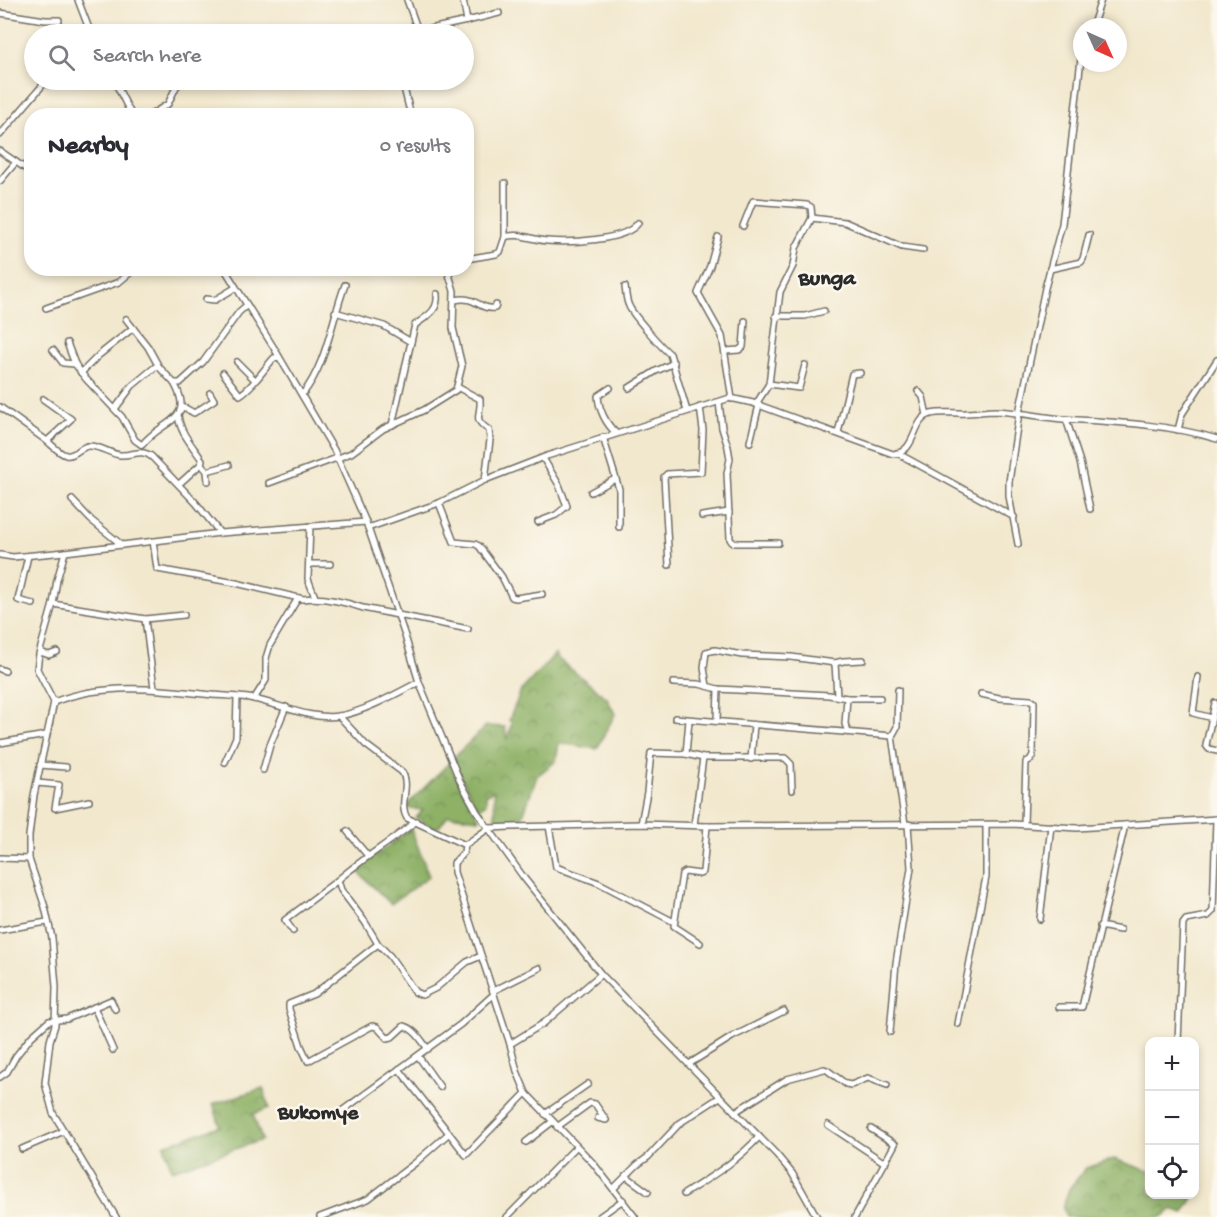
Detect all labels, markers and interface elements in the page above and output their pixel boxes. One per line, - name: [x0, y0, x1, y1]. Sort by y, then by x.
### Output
- north arrow: [1073, 18, 1127, 72]
- search box: [24, 24, 474, 90]
- icon: search: [45, 41, 78, 74]
- text: Search here: [93, 44, 201, 70]
- text: Nearby: [48, 132, 129, 163]
- text: 0 results: [380, 136, 450, 159]
- district label: Bunga: [798, 267, 857, 293]
- map controls: [1145, 1037, 1199, 1199]
- button: +: [1145, 1037, 1199, 1091]
- button: −: [1145, 1091, 1199, 1145]
- district label: Bukomye: [277, 1101, 359, 1127]
- button: locate: [1145, 1145, 1199, 1199]

